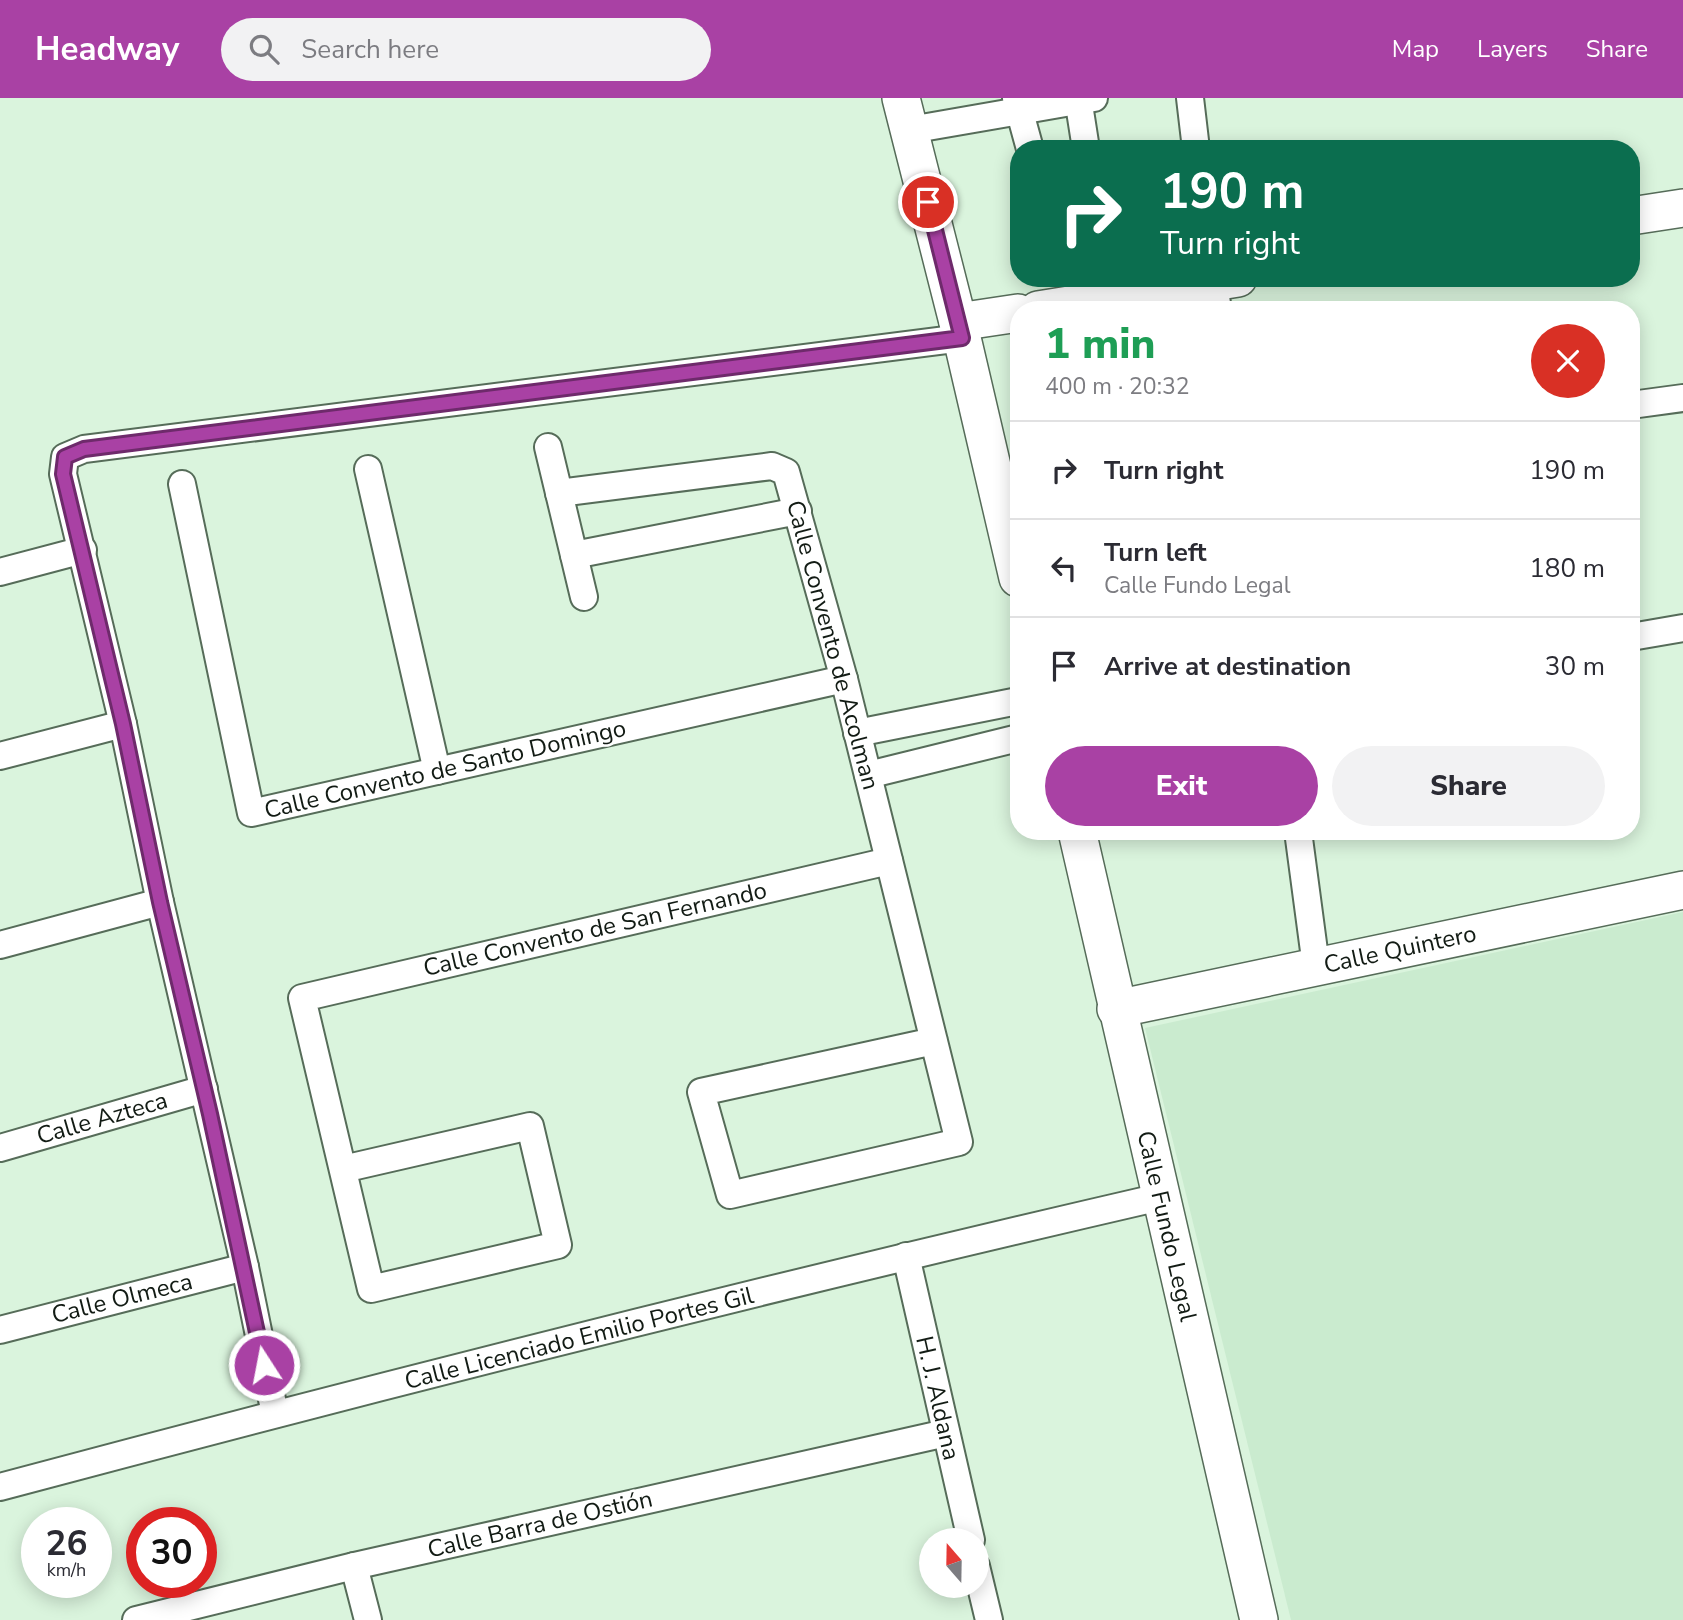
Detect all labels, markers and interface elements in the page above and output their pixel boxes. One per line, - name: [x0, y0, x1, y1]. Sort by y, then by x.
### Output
- search box: [221, 18, 711, 81]
- text: Headway: [35, 27, 179, 72]
- icon: search: [245, 30, 283, 68]
- text: Search here: [301, 32, 439, 67]
- text: Map: [1392, 33, 1439, 65]
- text: Layers: [1477, 33, 1548, 65]
- text: Share: [1586, 33, 1648, 65]
- text: 190 m: [1160, 158, 1304, 225]
- icon: right: [1045, 168, 1136, 259]
- pin: [898, 172, 958, 232]
- icon: arrive: [909, 183, 947, 221]
- text: Turn right: [1160, 222, 1300, 265]
- text: 1 min: [1045, 316, 1155, 373]
- button: close: [1531, 324, 1605, 398]
- text: 400 m · 20:32: [1045, 371, 1190, 402]
- icon: right: [1045, 451, 1083, 489]
- text: Turn right: [1104, 453, 1223, 488]
- text: 190 m: [1529, 453, 1605, 488]
- street label: Calle Convento de Acolman: [779, 497, 887, 793]
- text: Turn left: [1104, 535, 1207, 570]
- icon: left: [1045, 549, 1083, 587]
- text: 180 m: [1529, 551, 1605, 586]
- text: Calle Fundo Legal: [1104, 570, 1290, 601]
- icon: arrive: [1045, 647, 1083, 685]
- text: Arrive at destination: [1104, 649, 1351, 684]
- text: 30 m: [1545, 649, 1605, 684]
- street label: Calle Convento de Santo Domingo: [261, 712, 629, 826]
- button: Exit: [1045, 746, 1318, 826]
- button: Share: [1332, 746, 1605, 826]
- street label: Calle Convento de San Fernando: [420, 874, 770, 984]
- street label: Calle Quintero: [1321, 917, 1479, 981]
- street label: Calle Azteca: [33, 1084, 171, 1152]
- street label: Calle Fundo Legal: [1130, 1128, 1204, 1324]
- street label: Calle Olmeca: [48, 1265, 196, 1331]
- street label: Calle Licenciado Emilio Portes Gil: [401, 1279, 757, 1397]
- position arrow: [227, 1328, 301, 1402]
- street label: H. J. Aldana: [908, 1333, 968, 1463]
- street label: Calle Barra de Ostión: [424, 1483, 656, 1565]
- speed limit sign: 30: [126, 1507, 217, 1598]
- text: 26: [45, 1520, 88, 1567]
- north arrow: [919, 1528, 989, 1598]
- map controls: [919, 1528, 989, 1598]
- text: km/h: [47, 1558, 86, 1582]

